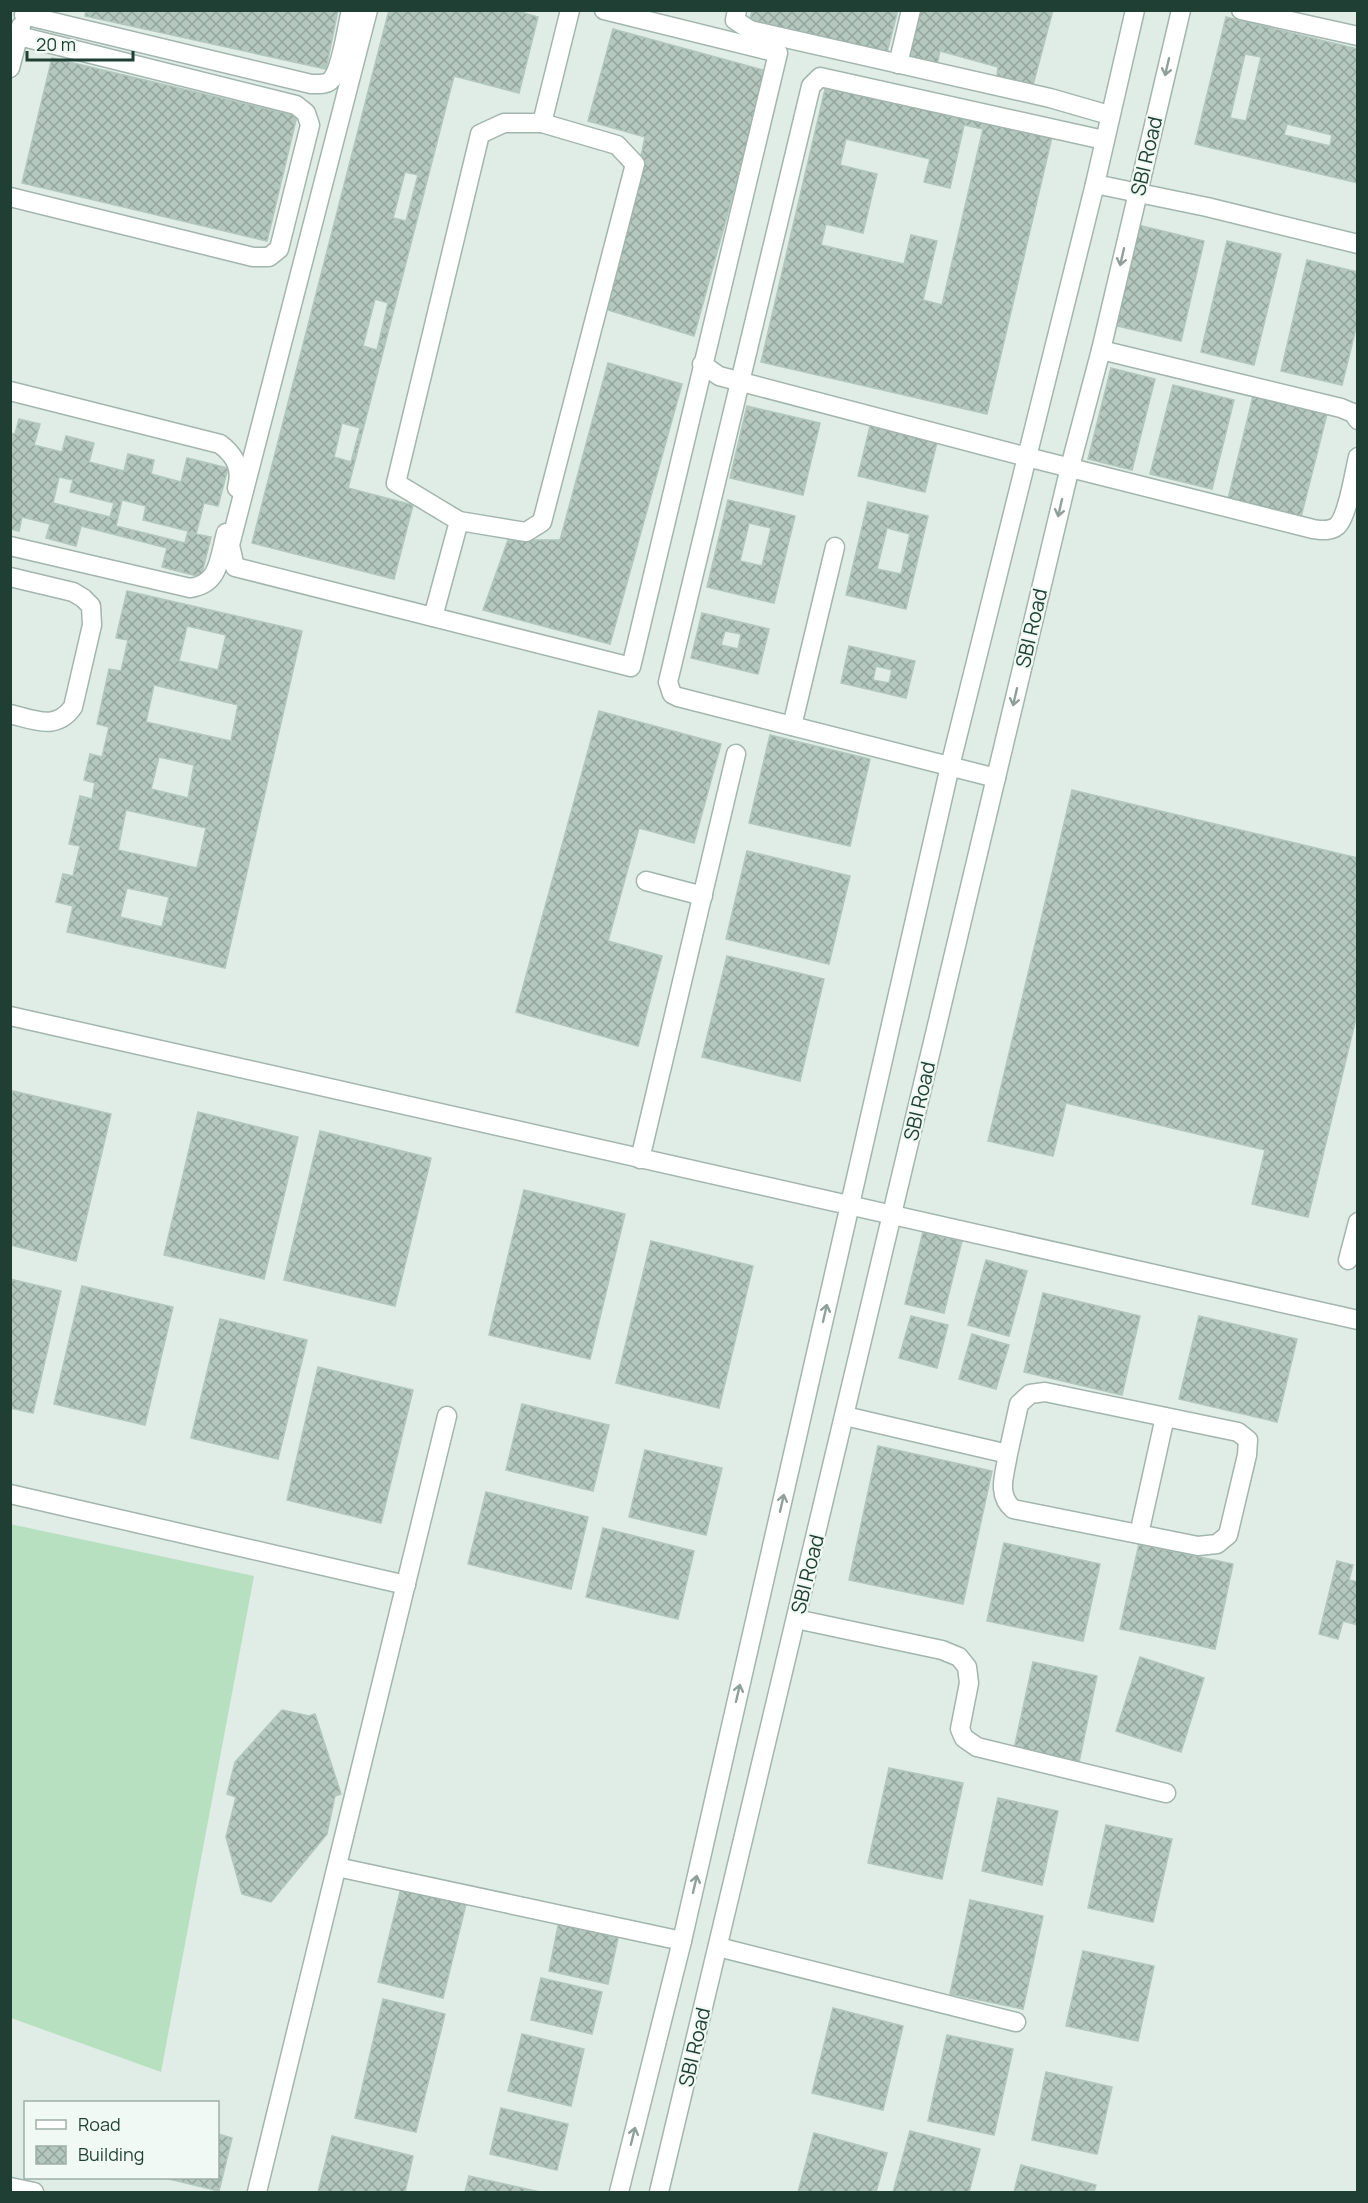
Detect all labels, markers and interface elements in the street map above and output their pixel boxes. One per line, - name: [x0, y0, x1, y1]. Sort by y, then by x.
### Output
- scale bar: [27, 24, 134, 62]
- text: 20 m: [36, 32, 76, 56]
- one-way arrow: [1160, 58, 1172, 77]
- street label: SBI Road: [1124, 114, 1168, 198]
- one-way arrow: [1116, 247, 1127, 266]
- one-way arrow: [1054, 497, 1065, 517]
- street label: SBI Road: [1009, 586, 1053, 670]
- one-way arrow: [1008, 687, 1020, 706]
- street label: SBI Road: [897, 1059, 941, 1143]
- one-way arrow: [819, 1304, 831, 1323]
- one-way arrow: [776, 1494, 788, 1513]
- street label: SBI Road: [784, 1532, 830, 1616]
- one-way arrow: [733, 1684, 745, 1703]
- one-way arrow: [690, 1874, 701, 1894]
- street label: SBI Road: [672, 2005, 716, 2089]
- legend: [24, 2101, 219, 2179]
- text: Road: [78, 2112, 121, 2136]
- one-way arrow: [628, 2127, 640, 2146]
- text: Building: [78, 2142, 144, 2166]

